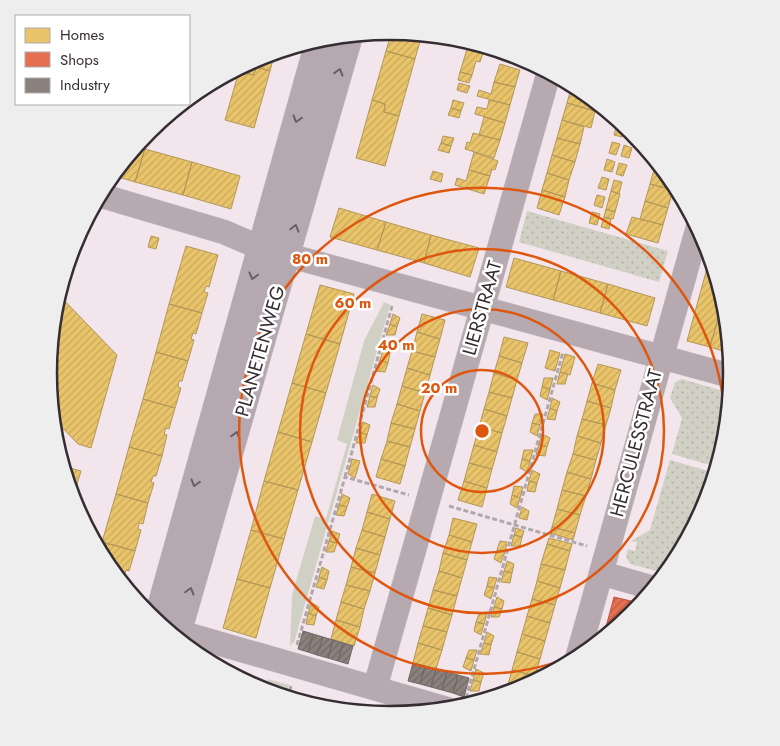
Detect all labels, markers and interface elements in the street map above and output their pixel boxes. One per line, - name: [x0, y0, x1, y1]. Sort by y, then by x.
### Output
- legend: [15, 15, 190, 105]
- text: Homes: [60, 24, 104, 46]
- text: Shops: [60, 49, 99, 71]
- one-way arrow: [333, 67, 344, 76]
- text: Industry: [60, 74, 110, 96]
- one-way arrow: [293, 115, 303, 123]
- one-way arrow: [290, 225, 300, 233]
- text: 80 m: [292, 248, 328, 270]
- street label: LIERSTRAAT: [456, 257, 508, 359]
- one-way arrow: [248, 271, 259, 280]
- street label: PLANETENWEG: [228, 282, 292, 420]
- text: 60 m: [335, 292, 371, 314]
- text: 40 m: [377, 334, 415, 356]
- street label: HERCULESSTRAAT: [603, 366, 669, 520]
- text: 20 m: [421, 377, 457, 399]
- centre of rings: [473, 422, 491, 440]
- one-way arrow: [230, 431, 240, 439]
- one-way arrow: [191, 478, 201, 486]
- one-way arrow: [185, 587, 195, 595]

